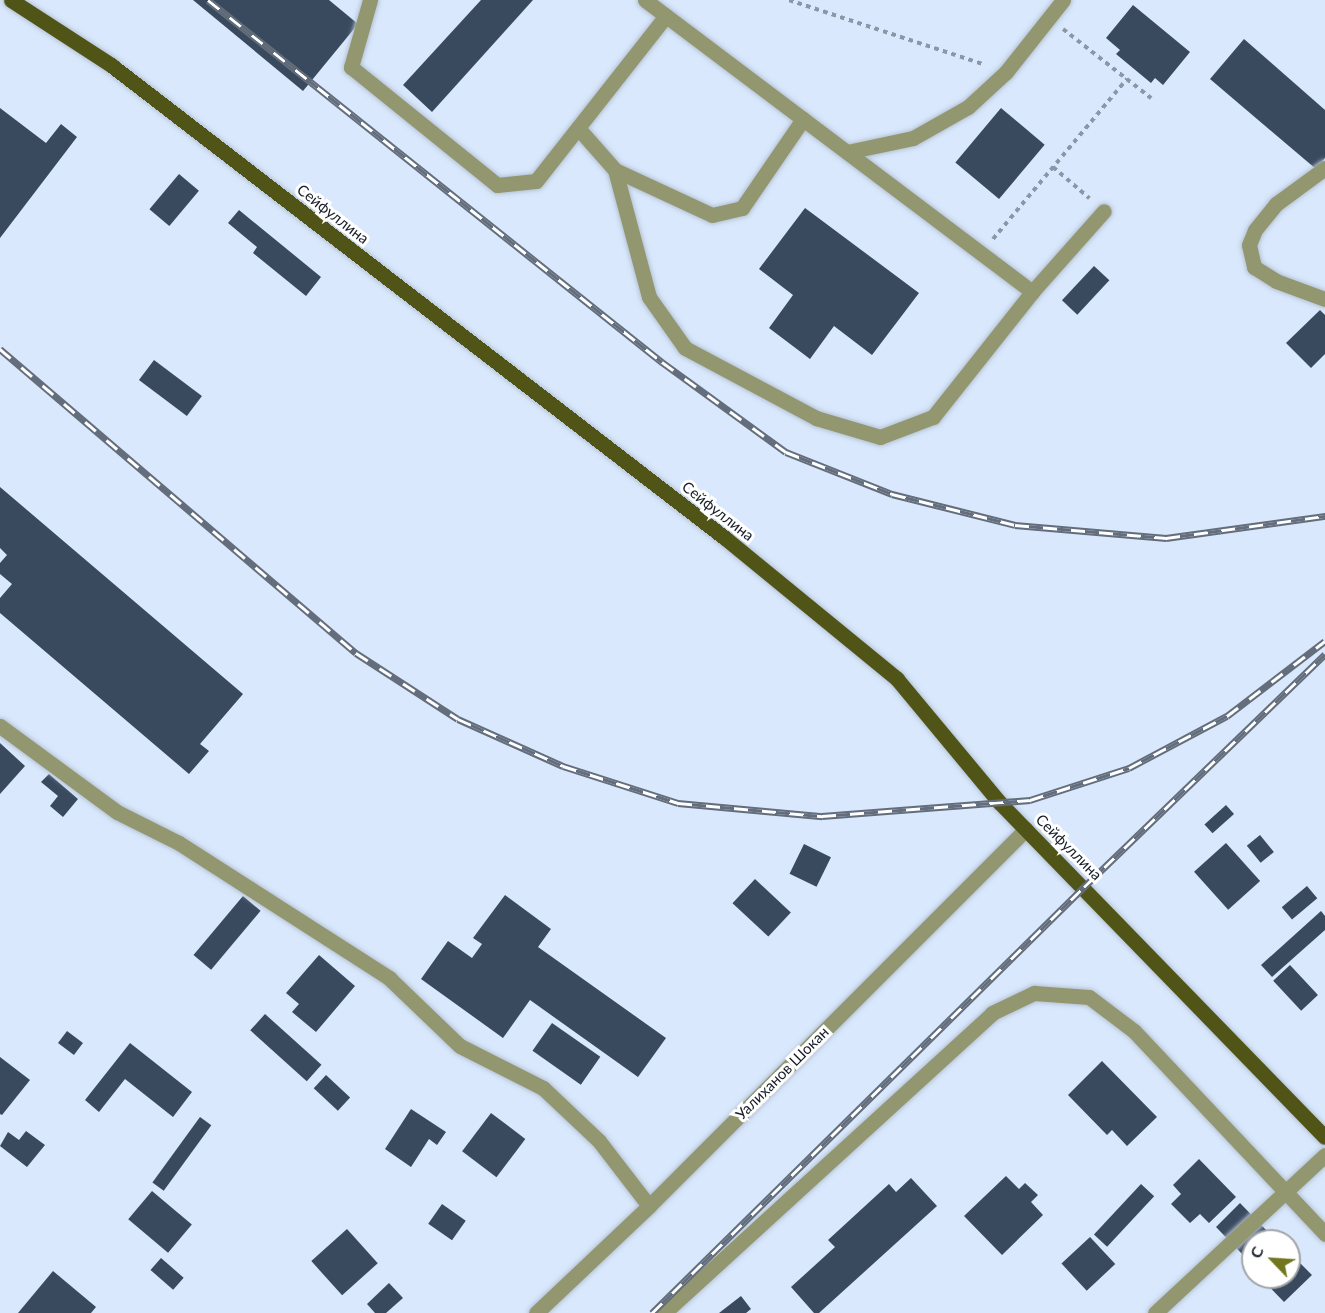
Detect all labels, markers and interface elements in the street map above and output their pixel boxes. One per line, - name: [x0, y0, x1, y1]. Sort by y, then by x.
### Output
- street label: Сейфуллина: [294, 180, 372, 248]
- street label: Сейфуллина: [679, 477, 757, 545]
- street label: Сейфуллина: [1032, 810, 1106, 884]
- street label: Уалиханов Шокан: [732, 1023, 832, 1123]
- north arrow: [1241, 1229, 1301, 1289]
- text: С: [1245, 1243, 1267, 1261]

